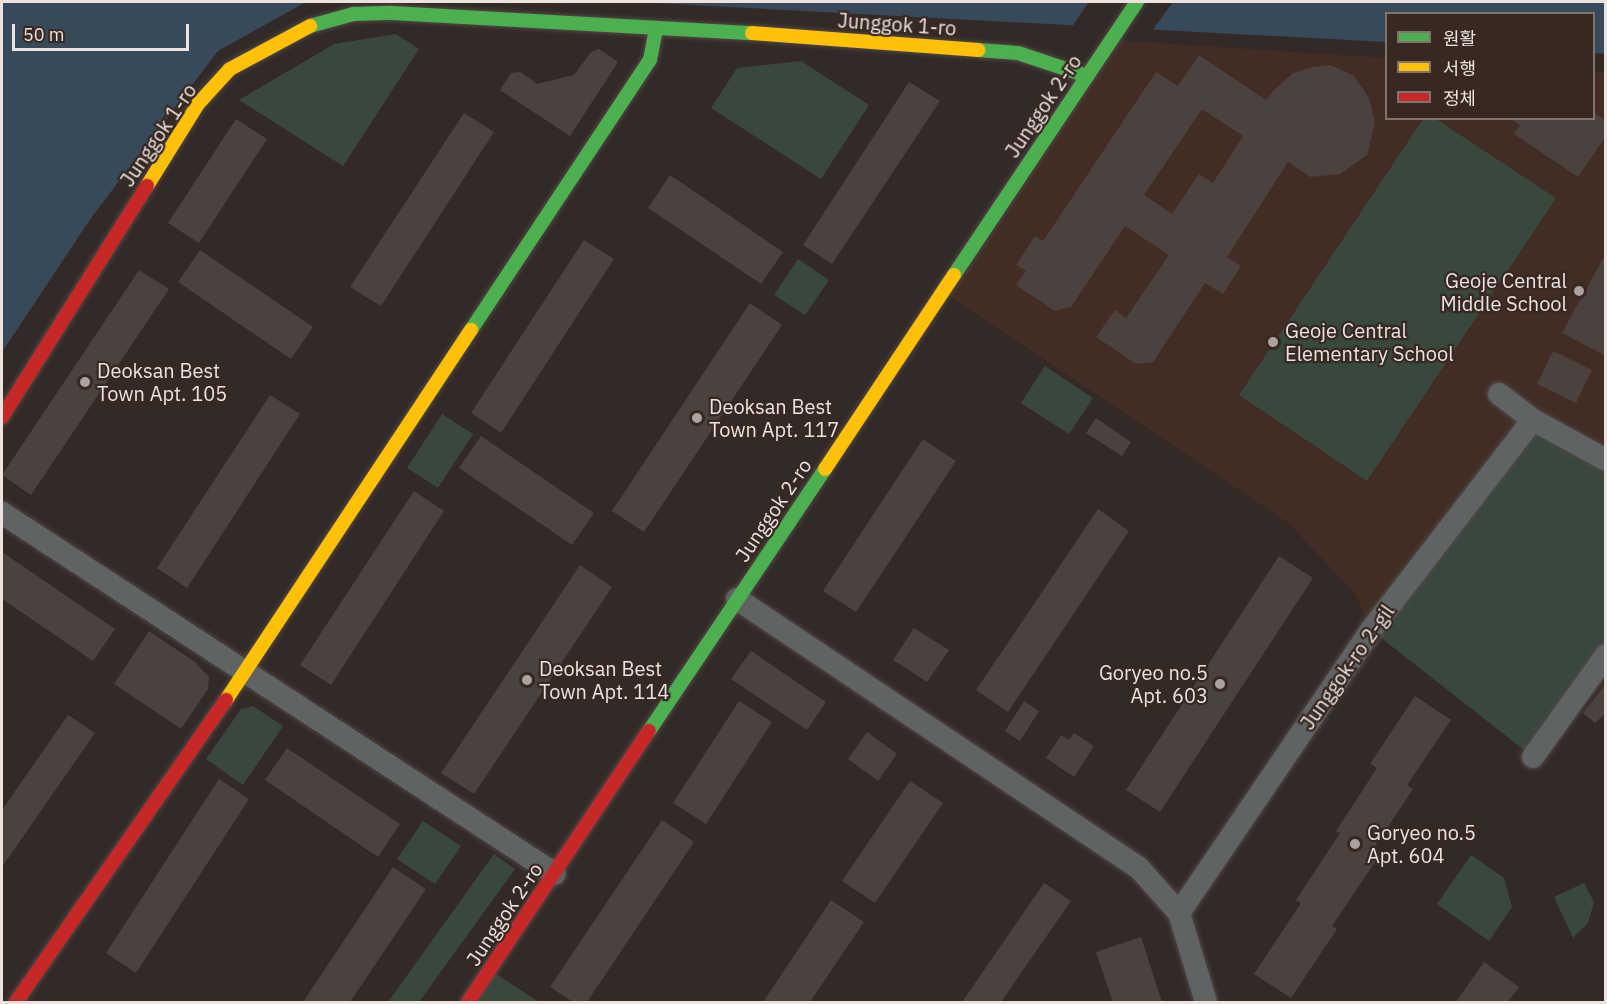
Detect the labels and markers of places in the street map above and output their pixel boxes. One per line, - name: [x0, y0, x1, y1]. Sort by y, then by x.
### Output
- place label: Geoje Central Middle School: [1441, 268, 1567, 315]
- marker: Geoje Central Middle School: [1572, 284, 1586, 298]
- place label: Geoje Central Elementary School: [1285, 318, 1454, 365]
- marker: Geoje Central Elementary School: [1266, 335, 1280, 349]
- place label: Deoksan Best Town Apt. 105: [97, 358, 227, 405]
- marker: Deoksan Best Town Apt. 105: [78, 375, 92, 389]
- place label: Deoksan Best Town Apt. 117: [709, 394, 839, 441]
- marker: Deoksan Best Town Apt. 117: [690, 411, 704, 425]
- place label: Deoksan Best Town Apt. 114: [539, 656, 669, 703]
- place label: Goryeo no.5 Apt. 603: [1099, 660, 1208, 707]
- marker: Deoksan Best Town Apt. 114: [520, 673, 534, 687]
- marker: Goryeo no.5 Apt. 603: [1213, 677, 1227, 691]
- place label: Goryeo no.5 Apt. 604: [1367, 820, 1476, 867]
- marker: Goryeo no.5 Apt. 604: [1348, 837, 1362, 851]

